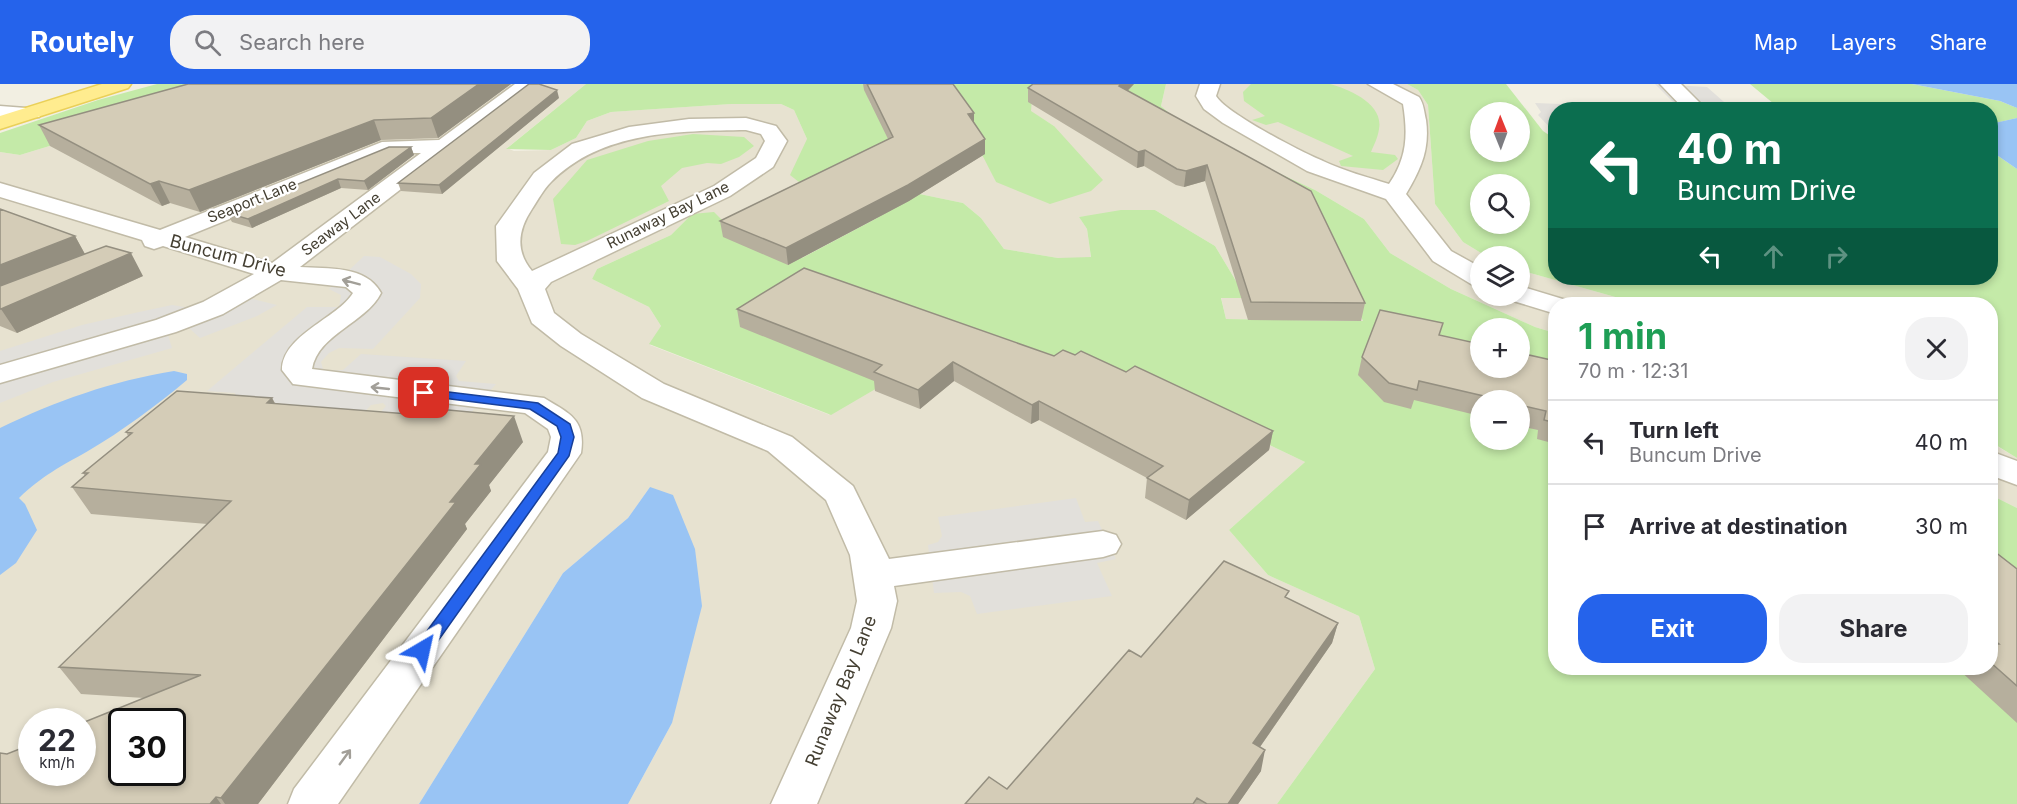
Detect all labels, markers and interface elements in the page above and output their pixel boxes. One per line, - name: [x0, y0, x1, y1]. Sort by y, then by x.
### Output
- search box: [170, 15, 590, 69]
- text: Routely: [30, 25, 134, 59]
- icon: search: [191, 26, 224, 59]
- text: Search here: [239, 29, 365, 55]
- text: Map: [1754, 30, 1798, 55]
- text: Layers: [1831, 30, 1897, 55]
- text: Share: [1930, 30, 1987, 55]
- north arrow: [1470, 102, 1530, 162]
- map controls: [1470, 102, 1530, 450]
- text: 40 m: [1677, 123, 1782, 174]
- icon: left: [1578, 126, 1656, 204]
- street label: Seaport Lane: [204, 174, 299, 227]
- button: search: [1470, 174, 1530, 234]
- text: Buncum Drive: [1677, 174, 1856, 207]
- street label: Runaway Bay Lane: [603, 177, 732, 252]
- street label: Seaway Lane: [297, 188, 384, 260]
- street label: Buncum Drive: [168, 230, 289, 281]
- icon: left: [1694, 240, 1727, 273]
- icon: ahead: [1757, 240, 1790, 273]
- icon: right: [1820, 240, 1853, 273]
- button: layers: [1470, 246, 1530, 306]
- one-way arrow: [342, 275, 361, 287]
- text: 1 min: [1578, 314, 1667, 358]
- button: close: [1905, 317, 1968, 380]
- button: +: [1470, 318, 1530, 378]
- text: 70 m · 12:31: [1578, 359, 1688, 383]
- pin: [398, 367, 449, 418]
- icon: arrive: [407, 376, 440, 409]
- one-way arrow: [371, 382, 391, 393]
- button: −: [1470, 390, 1530, 450]
- text: Turn left: [1629, 417, 1719, 443]
- icon: left: [1578, 426, 1611, 459]
- text: 40 m: [1914, 429, 1968, 455]
- text: Buncum Drive: [1629, 443, 1762, 467]
- icon: arrive: [1578, 510, 1611, 543]
- text: Arrive at destination: [1629, 513, 1848, 539]
- text: 30 m: [1915, 513, 1968, 539]
- button: Exit: [1578, 594, 1767, 663]
- button: Share: [1779, 594, 1968, 663]
- street label: Runaway Bay Lane: [801, 612, 880, 769]
- position arrow: [390, 618, 454, 682]
- speed limit sign: 30: [108, 708, 186, 786]
- text: 22: [38, 722, 76, 758]
- one-way arrow: [339, 749, 351, 765]
- text: km/h: [39, 753, 75, 772]

